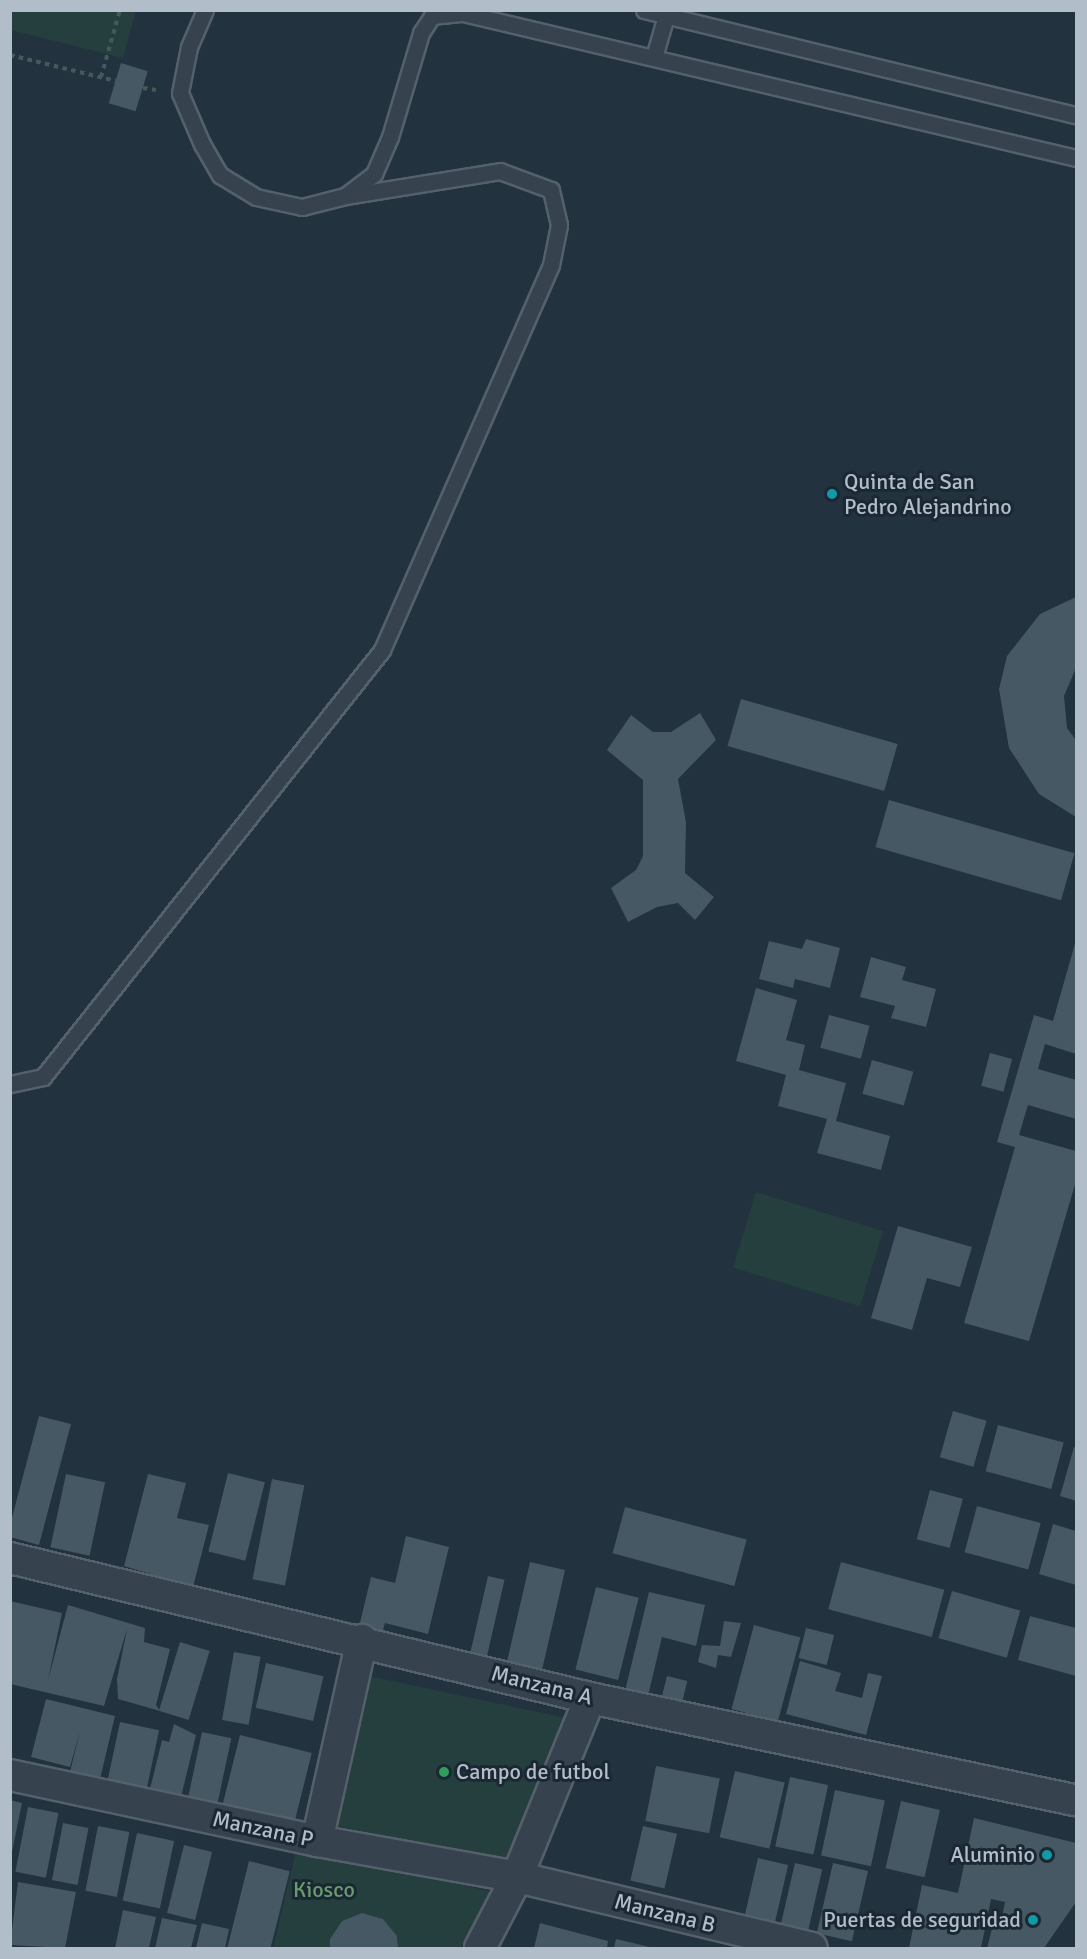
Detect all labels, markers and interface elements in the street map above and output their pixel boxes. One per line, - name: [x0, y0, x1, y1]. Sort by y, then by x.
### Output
- place label: Quinta de San Pedro Alejandrino: [844, 468, 1012, 520]
- marker: Quinta de San Pedro Alejandrino: [825, 487, 839, 501]
- street label: Manzana A: [489, 1660, 595, 1710]
- place label: Campo de futbol: [456, 1759, 610, 1785]
- marker: Campo de futbol: [437, 1765, 451, 1779]
- street label: Manzana P: [210, 1805, 316, 1853]
- place label: Aluminio: [951, 1842, 1035, 1868]
- marker: Aluminio: [1040, 1848, 1054, 1862]
- park label: Kiosco: [293, 1877, 355, 1903]
- street label: Manzana B: [612, 1888, 718, 1938]
- place label: Puertas de seguridad: [823, 1907, 1021, 1933]
- marker: Puertas de seguridad: [1026, 1913, 1040, 1927]

